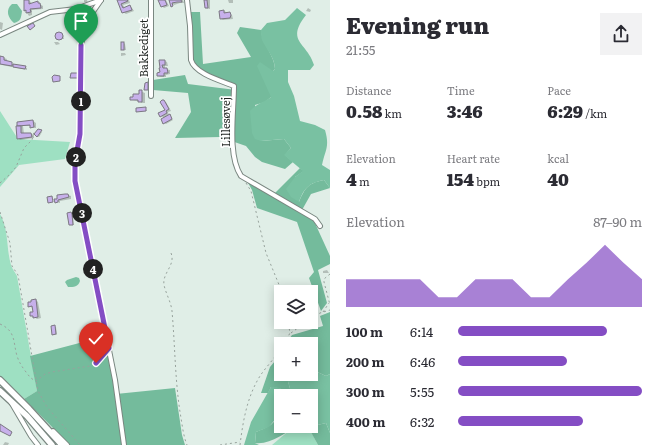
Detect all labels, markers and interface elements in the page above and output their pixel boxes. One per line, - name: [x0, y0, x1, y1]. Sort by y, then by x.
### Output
- pin: [64, 4, 98, 45]
- text: Evening run: [346, 8, 489, 41]
- icon: arrive: [70, 10, 92, 32]
- button: share: [600, 13, 642, 55]
- street label: Bakkediget: [135, 18, 151, 77]
- text: 21:55: [346, 40, 375, 59]
- text: Distance: [346, 82, 391, 98]
- text: Time: [447, 82, 475, 98]
- text: Pace: [547, 82, 571, 98]
- pin: 1: [71, 91, 91, 111]
- text: 1: [79, 93, 83, 109]
- street label: Lillesøvej: [217, 97, 233, 147]
- text: 0.58: [346, 98, 382, 123]
- text: 3:46: [447, 98, 483, 123]
- text: 6:29: [547, 98, 583, 123]
- text: km: [382, 105, 402, 121]
- text: /km: [583, 105, 607, 121]
- pin: 2: [66, 147, 86, 167]
- text: 2: [73, 149, 79, 165]
- text: Elevation: [346, 150, 396, 166]
- text: Heart rate: [447, 150, 500, 166]
- text: kcal: [547, 150, 569, 166]
- text: 4: [346, 166, 357, 191]
- text: 154: [447, 166, 474, 191]
- text: 40: [547, 166, 569, 191]
- text: m: [357, 173, 370, 189]
- text: bpm: [474, 173, 500, 189]
- pin: 3: [72, 203, 92, 223]
- text: 3: [79, 205, 85, 221]
- text: Elevation: [346, 212, 405, 231]
- text: 87–90 m: [593, 212, 642, 231]
- pin: 4: [83, 259, 103, 279]
- text: 4: [90, 261, 96, 277]
- map controls: [274, 285, 318, 433]
- button: layers: [274, 285, 318, 329]
- pin: [79, 322, 113, 363]
- text: 100 m: [346, 322, 383, 341]
- text: 6:14: [410, 322, 433, 341]
- icon: check: [85, 328, 107, 350]
- button: +: [274, 337, 318, 381]
- text: 200 m: [346, 352, 385, 371]
- text: 6:46: [410, 352, 435, 371]
- text: 300 m: [346, 382, 385, 401]
- text: 5:55: [410, 382, 434, 401]
- button: −: [274, 389, 318, 433]
- text: 400 m: [346, 412, 385, 431]
- text: 6:32: [410, 412, 434, 431]

